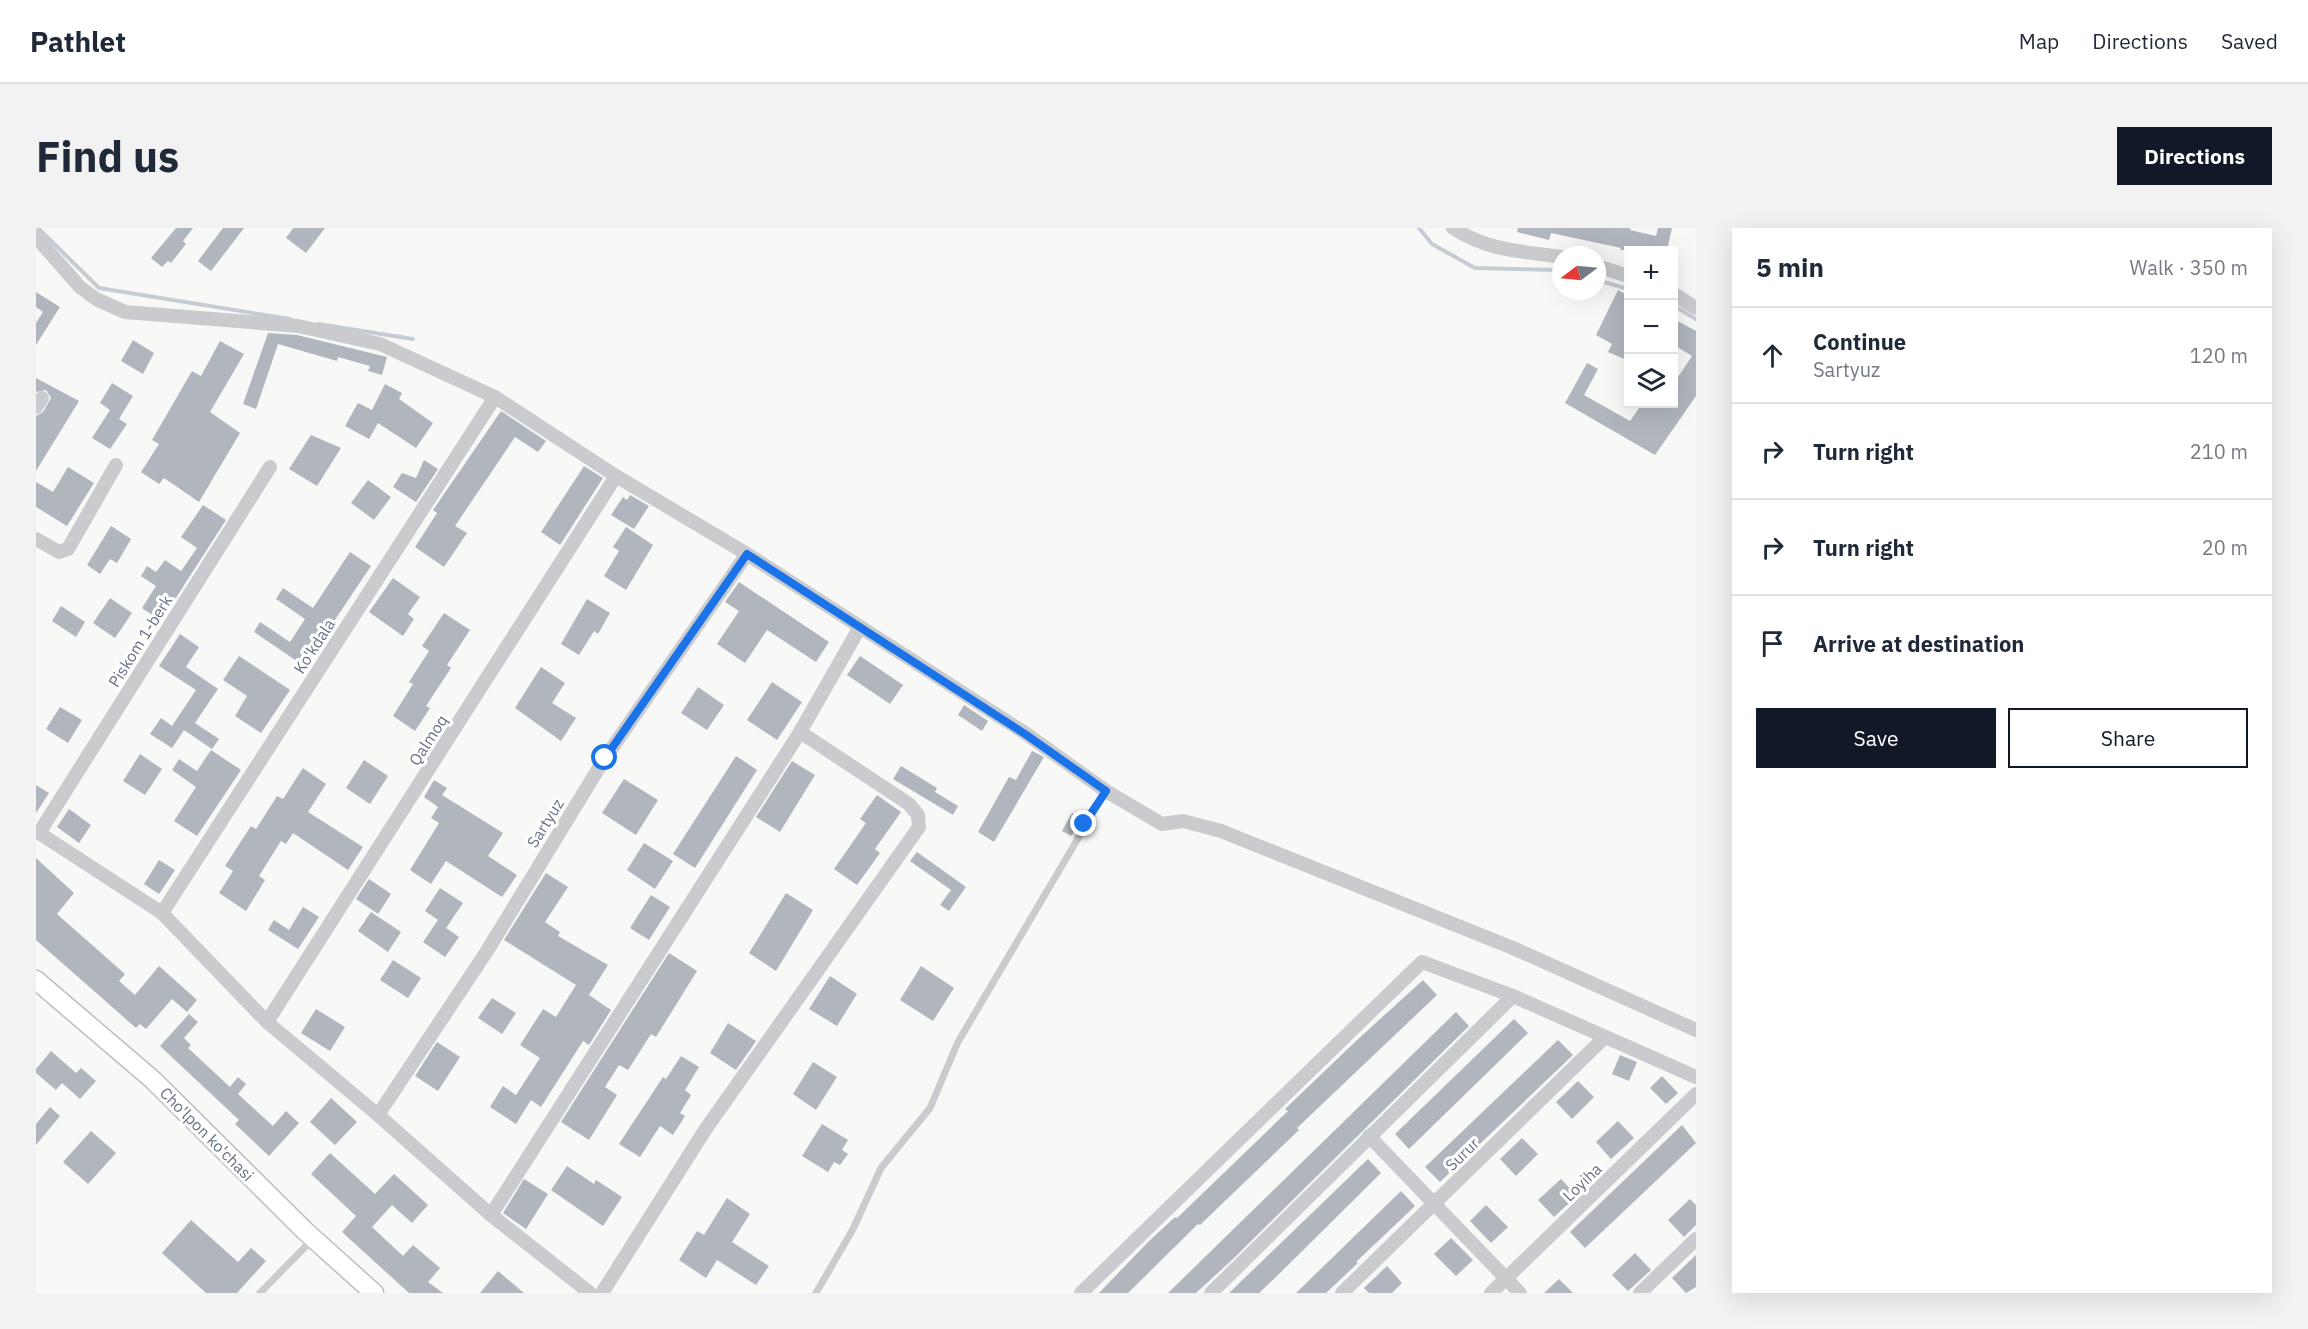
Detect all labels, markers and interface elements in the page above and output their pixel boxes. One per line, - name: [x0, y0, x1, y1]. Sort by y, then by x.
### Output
- text: Pathlet: [30, 23, 126, 60]
- text: Map: [2019, 27, 2059, 55]
- text: Directions: [2092, 27, 2188, 55]
- text: Saved: [2221, 27, 2278, 55]
- button: Directions: [2117, 127, 2272, 185]
- text: Find us: [36, 129, 179, 184]
- north arrow: [1552, 246, 1606, 300]
- map controls: [1624, 246, 1678, 408]
- button: +: [1624, 246, 1678, 300]
- text: 5 min: [1756, 250, 1824, 284]
- text: Walk · 350 m: [2130, 254, 2248, 281]
- button: −: [1624, 300, 1678, 354]
- text: Continue: [1813, 327, 1906, 356]
- icon: ahead: [1756, 339, 1789, 372]
- text: 120 m: [2190, 342, 2248, 369]
- button: layers: [1624, 354, 1678, 408]
- text: Sartyuz: [1813, 356, 1880, 383]
- icon: right: [1756, 435, 1789, 468]
- text: Turn right: [1813, 437, 1914, 466]
- text: 210 m: [2190, 438, 2248, 465]
- icon: right: [1756, 531, 1789, 564]
- text: Turn right: [1813, 533, 1914, 562]
- text: 20 m: [2202, 534, 2248, 561]
- street label: Piskom 1-berk: [104, 591, 177, 691]
- street label: Ko'kdala: [289, 615, 339, 677]
- icon: arrive: [1756, 627, 1789, 660]
- text: Arrive at destination: [1813, 629, 2024, 658]
- button: Save: [1756, 708, 1996, 768]
- button: Share: [2008, 708, 2248, 768]
- street label: Qalmoq: [404, 711, 452, 769]
- route start: [591, 744, 617, 770]
- street label: Sartyuz: [522, 795, 568, 851]
- route end: [1070, 810, 1096, 836]
- street label: Cho'lpon ko'chasi: [156, 1083, 258, 1185]
- street label: Surur: [1441, 1133, 1483, 1175]
- street label: Loyiha: [1558, 1158, 1606, 1205]

